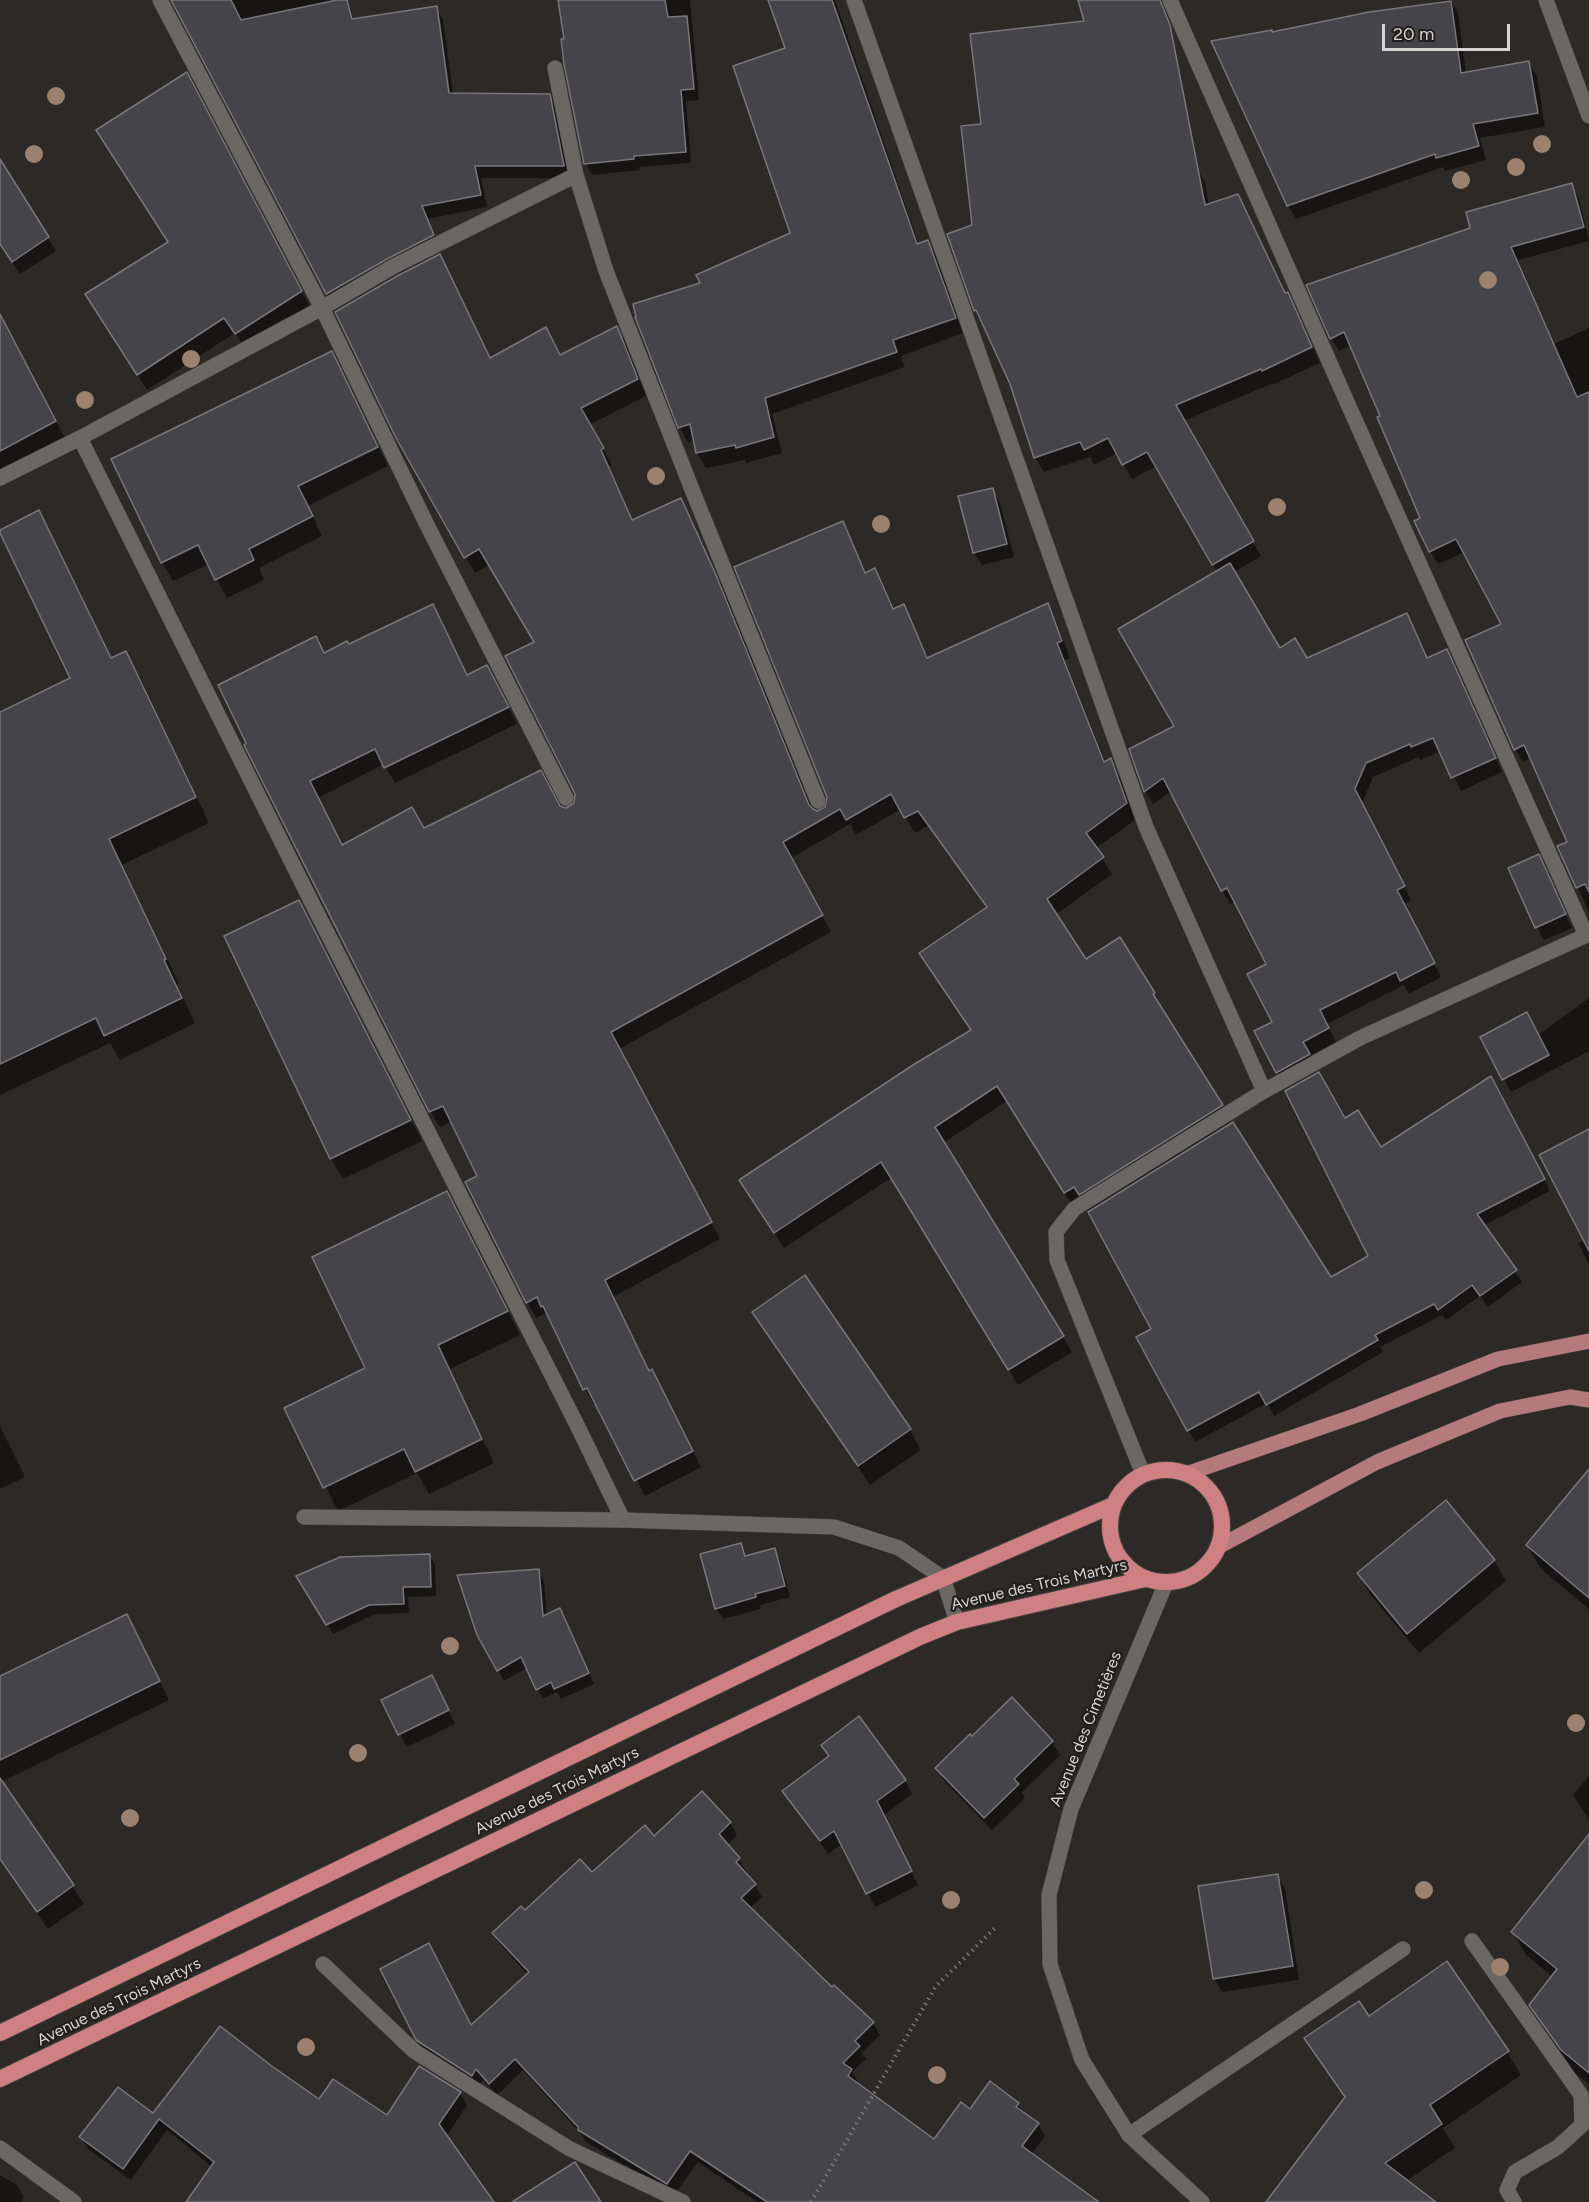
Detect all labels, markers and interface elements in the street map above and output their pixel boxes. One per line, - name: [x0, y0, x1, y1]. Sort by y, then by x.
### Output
- scale bar: [1385, 12, 1512, 50]
- text: 20 m: [1393, 23, 1434, 45]
- street label: Avenue des Trois Martyrs: [949, 1555, 1129, 1615]
- street label: Avenue des Cimetières: [1046, 1649, 1126, 1809]
- street label: Avenue des Trois Martyrs: [472, 1743, 642, 1839]
- street label: Avenue des Trois Martyrs: [34, 1954, 204, 2050]

